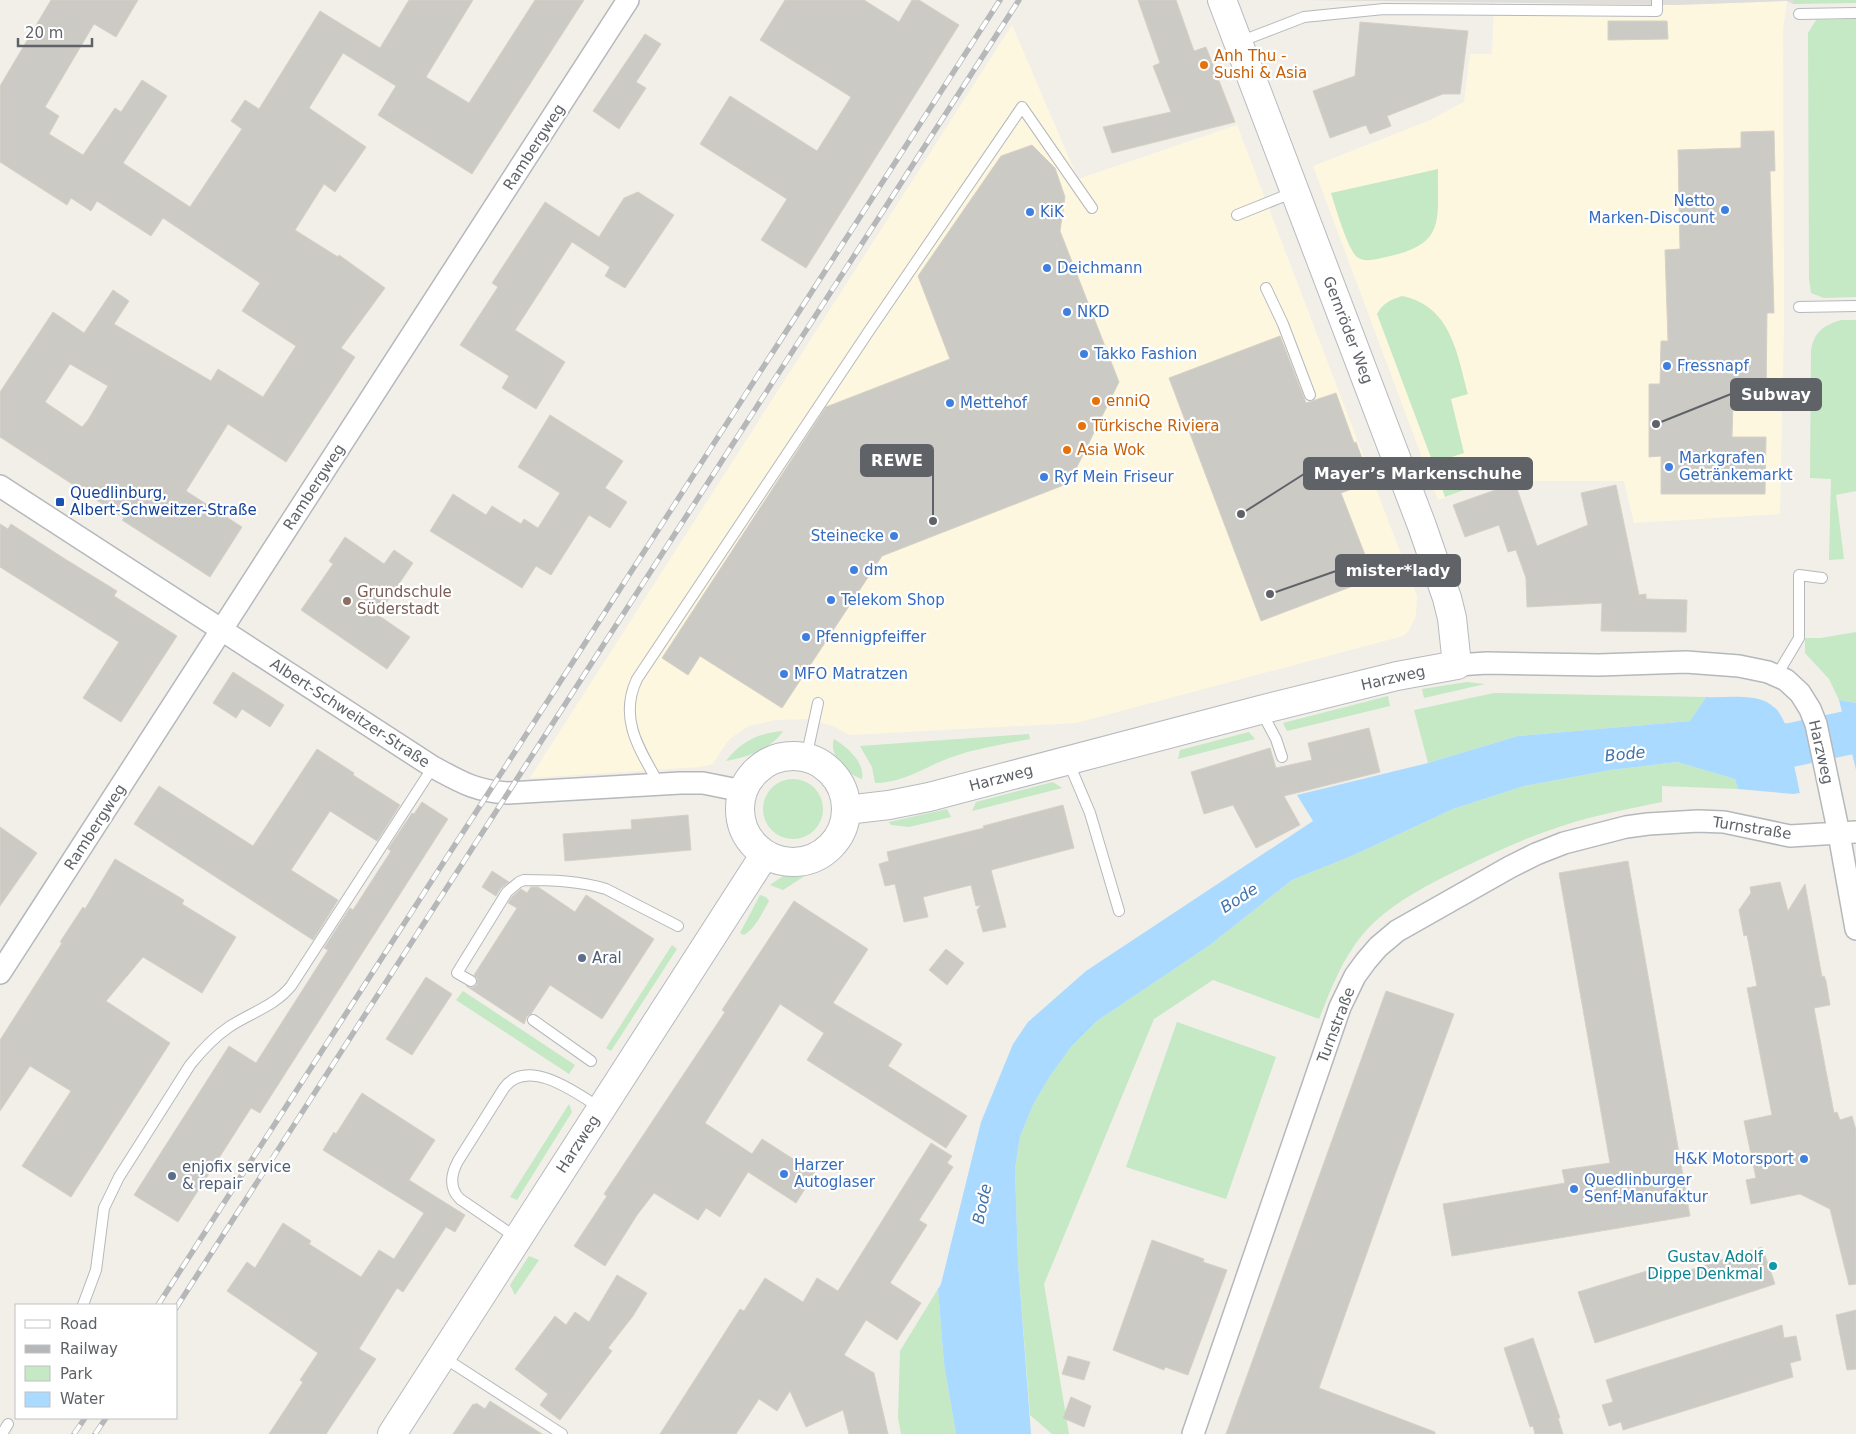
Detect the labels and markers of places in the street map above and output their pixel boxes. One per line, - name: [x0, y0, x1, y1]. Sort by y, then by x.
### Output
- place label: Anh Thu - Sushi & Asia: [1214, 47, 1307, 82]
- marker: Anh Thu - Sushi & Asia: [1198, 59, 1210, 71]
- place label: Netto Marken-Discount: [1589, 192, 1715, 227]
- place label: KiK: [1040, 203, 1065, 221]
- marker: Netto Marken-Discount: [1719, 204, 1731, 216]
- marker: KiK: [1024, 206, 1036, 218]
- place label: Deichmann: [1057, 259, 1143, 277]
- marker: Deichmann: [1041, 262, 1053, 274]
- place label: NKD: [1077, 303, 1110, 321]
- marker: NKD: [1061, 306, 1073, 318]
- place label: Takko Fashion: [1093, 345, 1197, 363]
- marker: Takko Fashion: [1078, 348, 1090, 360]
- place label: Fressnapf: [1677, 357, 1749, 375]
- marker: Fressnapf: [1661, 360, 1673, 372]
- callout: Subway: [1731, 379, 1821, 410]
- place label: enniQ: [1106, 392, 1150, 410]
- place label: Mettehof: [960, 394, 1028, 412]
- marker: enniQ: [1090, 395, 1102, 407]
- marker: Mettehof: [944, 397, 956, 409]
- place label: Türkische Riviera: [1091, 417, 1219, 435]
- marker: Türkische Riviera: [1076, 420, 1088, 432]
- place label: Asia Wok: [1077, 441, 1145, 459]
- marker: Asia Wok: [1061, 444, 1073, 456]
- callout: REWE: [861, 445, 933, 476]
- place label: Markgrafen Getränkemarkt: [1679, 449, 1793, 484]
- callout: Mayer’s Markenschuhe: [1304, 458, 1532, 489]
- marker: Markgrafen Getränkemarkt: [1663, 461, 1675, 473]
- place label: Ryf Mein Friseur: [1054, 468, 1175, 486]
- marker: Ryf Mein Friseur: [1038, 471, 1050, 483]
- place label: Quedlinburg, Albert-Schweitzer-Straße: [70, 484, 257, 519]
- marker: Quedlinburg, Albert-Schweitzer-Straße: [54, 496, 66, 508]
- place label: Steinecke: [811, 527, 884, 545]
- marker: Steinecke: [888, 530, 900, 542]
- callout: mister*lady: [1336, 555, 1460, 586]
- place label: dm: [864, 561, 888, 579]
- marker: dm: [848, 564, 860, 576]
- place label: Grundschule Süderstadt: [357, 583, 452, 618]
- place label: Telekom Shop: [840, 591, 945, 609]
- marker: Telekom Shop: [825, 594, 837, 606]
- marker: Grundschule Süderstadt: [341, 595, 353, 607]
- place label: Pfennigpfeiffer: [816, 628, 927, 646]
- marker: Pfennigpfeiffer: [800, 631, 812, 643]
- place label: MFO Matratzen: [794, 665, 908, 683]
- marker: MFO Matratzen: [778, 668, 790, 680]
- place label: Aral: [592, 949, 622, 967]
- marker: Aral: [576, 952, 588, 964]
- place label: H&K Motorsport: [1675, 1150, 1794, 1168]
- marker: H&K Motorsport: [1798, 1153, 1810, 1165]
- place label: Harzer Autoglaser: [794, 1156, 876, 1191]
- place label: enjofix service & repair: [182, 1158, 291, 1193]
- marker: Harzer Autoglaser: [778, 1168, 790, 1180]
- marker: enjofix service & repair: [166, 1170, 178, 1182]
- place label: Quedlinburger Senf-Manufaktur: [1584, 1171, 1709, 1206]
- marker: Quedlinburger Senf-Manufaktur: [1568, 1183, 1580, 1195]
- place label: Gustav Adolf Dippe Denkmal: [1647, 1248, 1764, 1283]
- marker: Gustav Adolf Dippe Denkmal: [1767, 1260, 1779, 1272]

